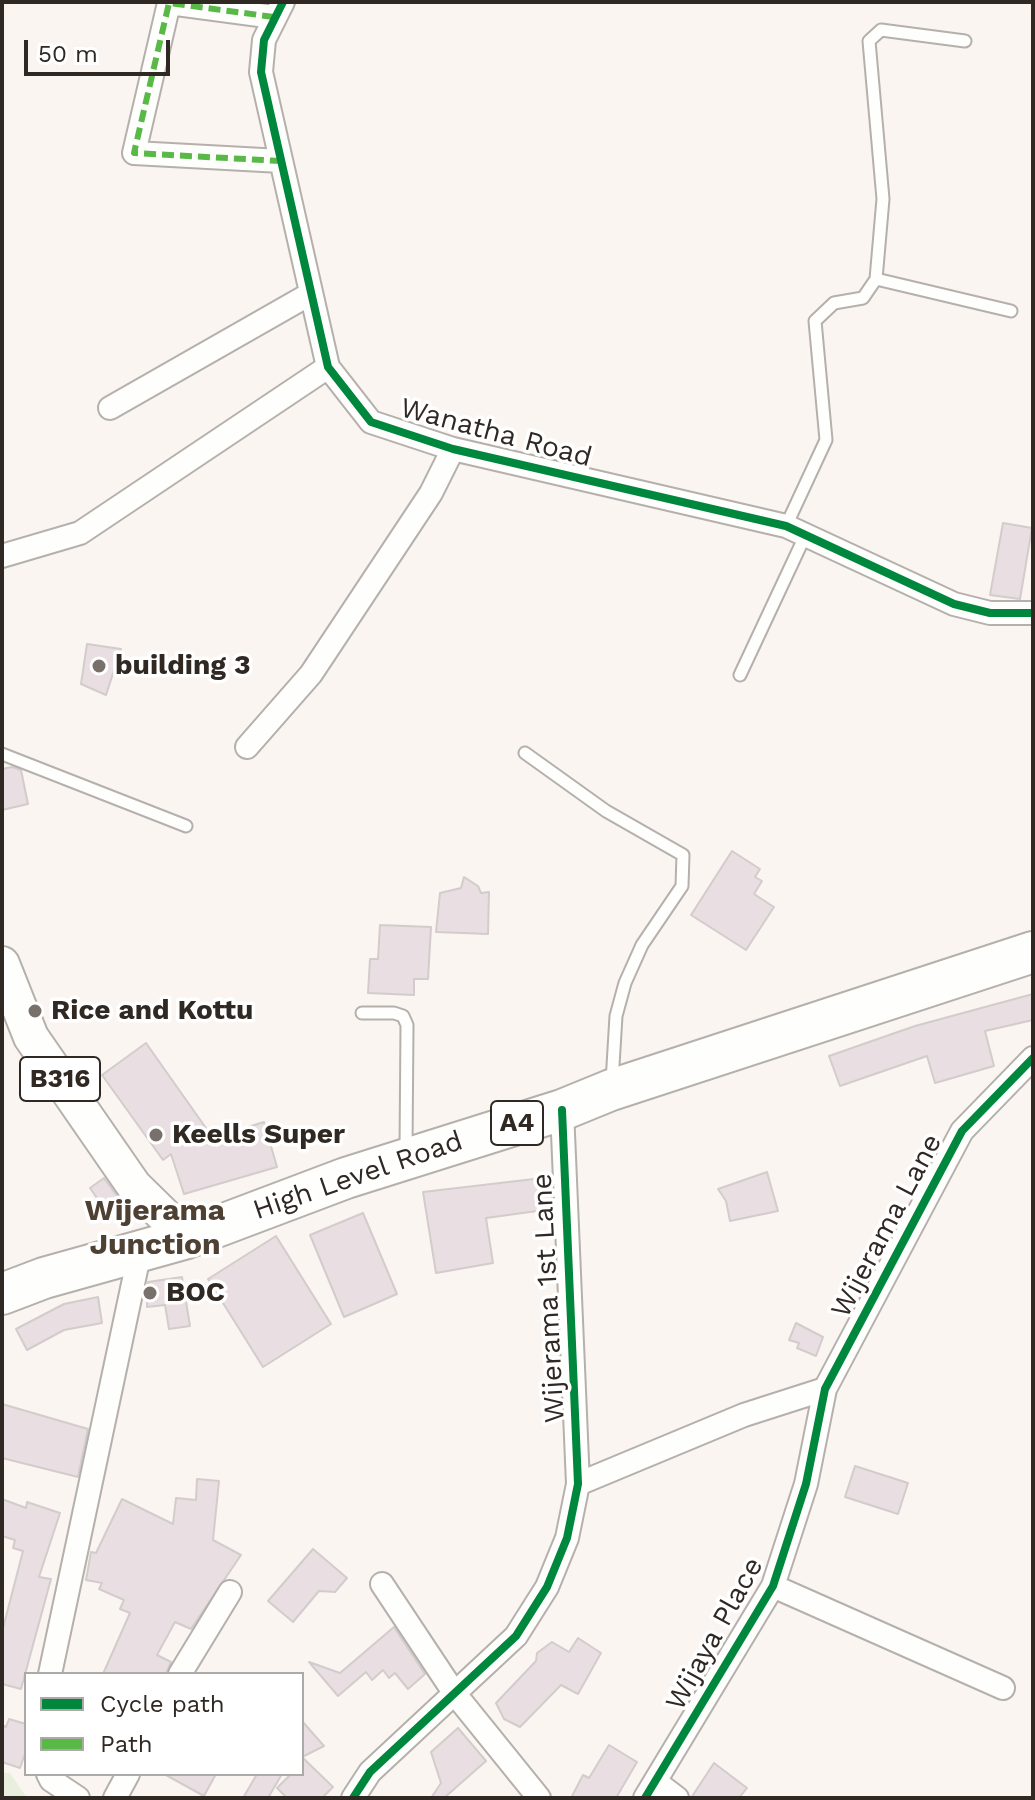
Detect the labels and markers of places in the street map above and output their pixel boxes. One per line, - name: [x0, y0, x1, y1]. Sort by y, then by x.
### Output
- place label: building 3: [115, 649, 251, 683]
- marker: building 3: [90, 657, 108, 675]
- place label: Rice and Kottu: [51, 994, 253, 1028]
- marker: Rice and Kottu: [26, 1002, 44, 1020]
- place label: Keells Super: [172, 1118, 345, 1152]
- marker: Keells Super: [147, 1126, 165, 1144]
- place label: BOC: [166, 1276, 225, 1310]
- marker: BOC: [141, 1284, 159, 1302]

